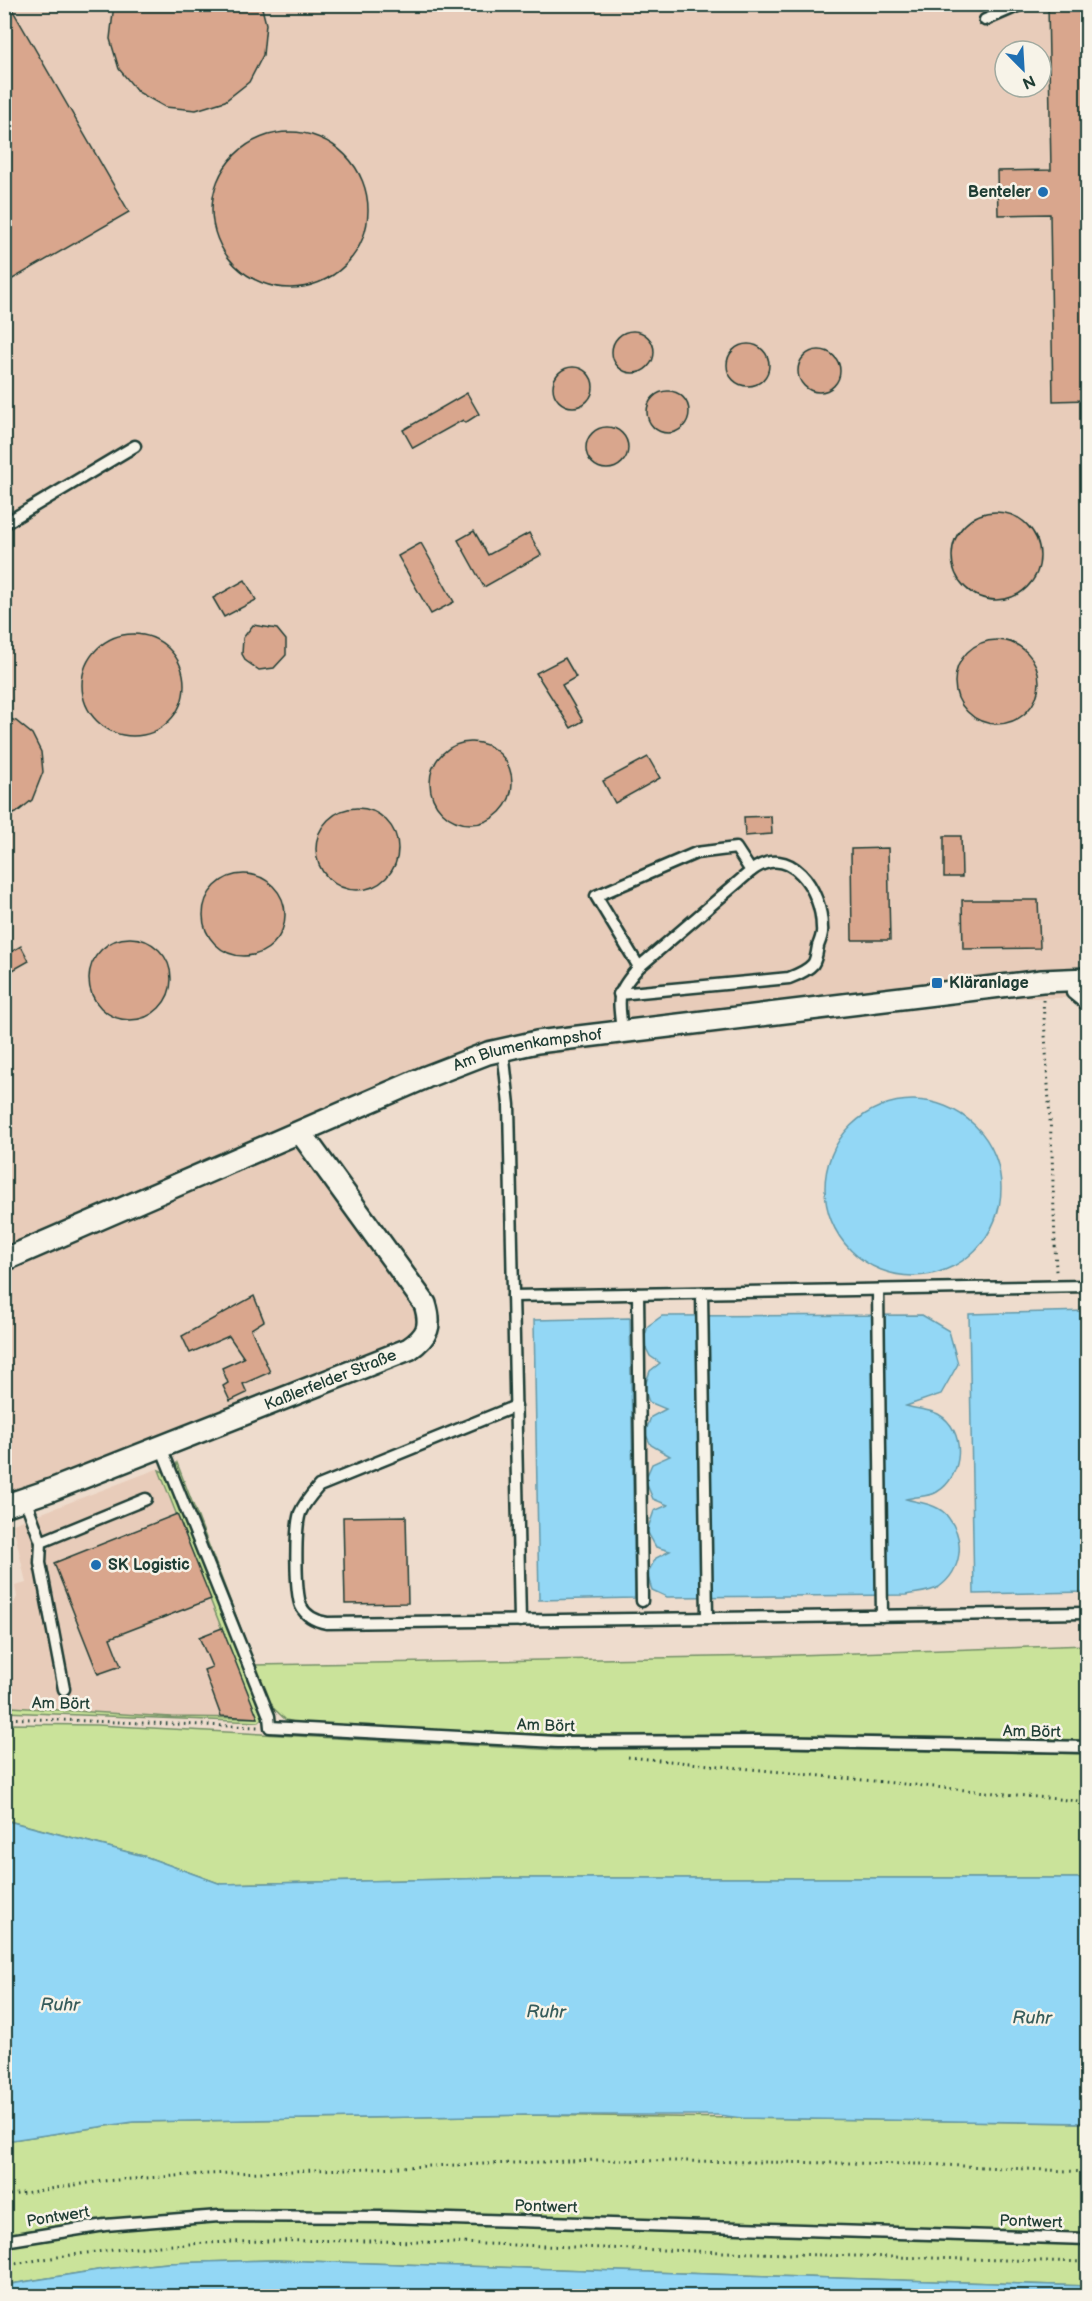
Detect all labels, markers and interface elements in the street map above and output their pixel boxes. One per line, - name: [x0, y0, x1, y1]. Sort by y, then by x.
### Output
- north arrow: [993, 39, 1053, 99]
- text: N: [1019, 70, 1038, 92]
- place label: Benteler: [968, 183, 1032, 202]
- marker: Benteler: [1036, 185, 1050, 199]
- place label: Kläranlage: [949, 974, 1029, 993]
- marker: Kläranlage: [930, 976, 944, 990]
- street label: Am Blumenkampshof: [450, 1025, 603, 1075]
- street label: Kaßlerfelder Straße: [262, 1345, 400, 1414]
- place label: SK Logistic: [108, 1556, 190, 1575]
- marker: SK Logistic: [89, 1558, 103, 1572]
- street label: Am Bört: [32, 1694, 90, 1714]
- street label: Am Bört: [517, 1715, 575, 1737]
- street label: Am Bört: [1003, 1722, 1061, 1742]
- water label: Ruhr: [40, 1994, 81, 2016]
- water label: Ruhr: [526, 2001, 567, 2023]
- water label: Ruhr: [1012, 2007, 1053, 2029]
- street label: Pontwert: [514, 2196, 578, 2218]
- street label: Pontwert: [25, 2203, 91, 2231]
- street label: Pontwert: [999, 2211, 1063, 2233]

